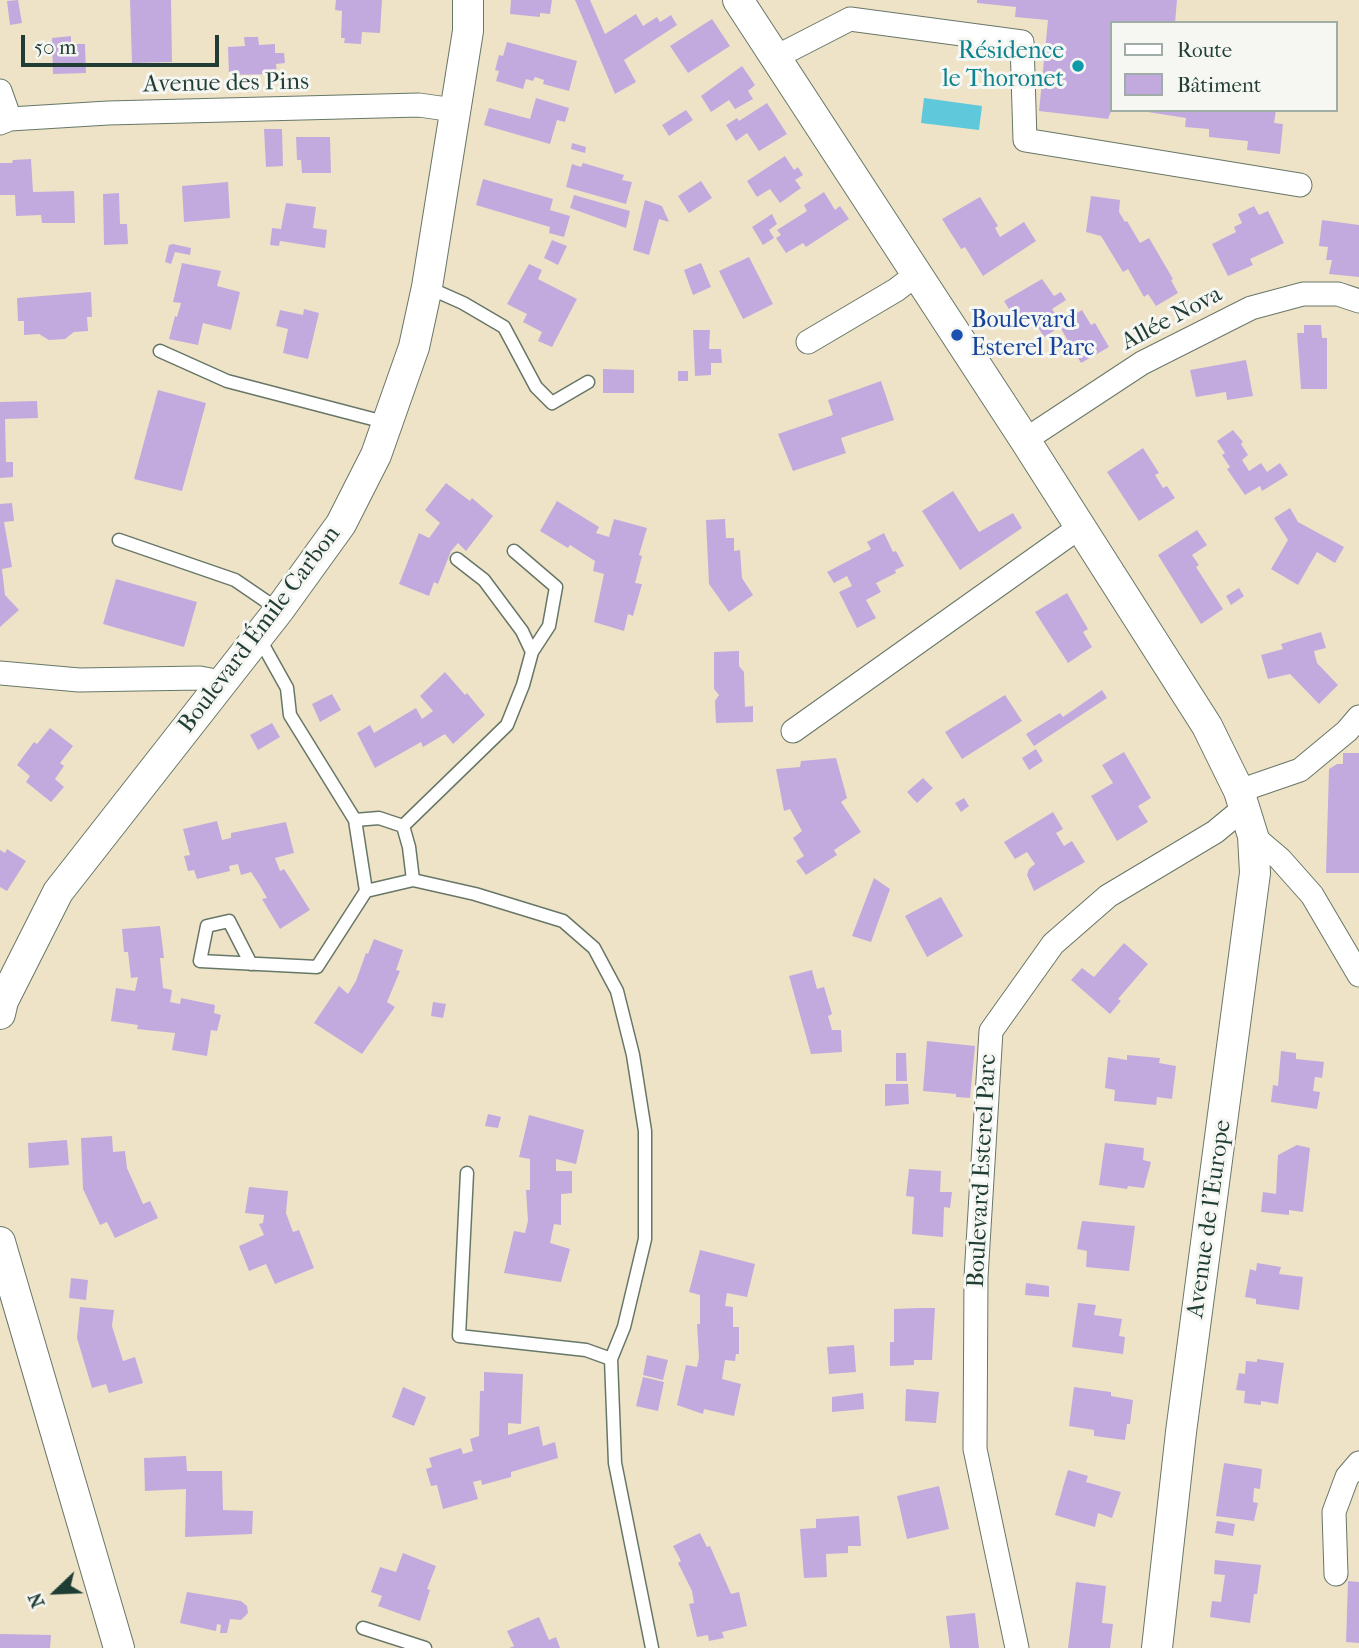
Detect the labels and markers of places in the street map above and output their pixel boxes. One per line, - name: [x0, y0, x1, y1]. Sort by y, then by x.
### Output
- place label: Résidence le Thoronet: [942, 38, 1064, 94]
- marker: Résidence le Thoronet: [1070, 58, 1086, 74]
- place label: Boulevard Esterel Parc: [971, 307, 1095, 363]
- marker: Boulevard Esterel Parc: [949, 327, 965, 343]

